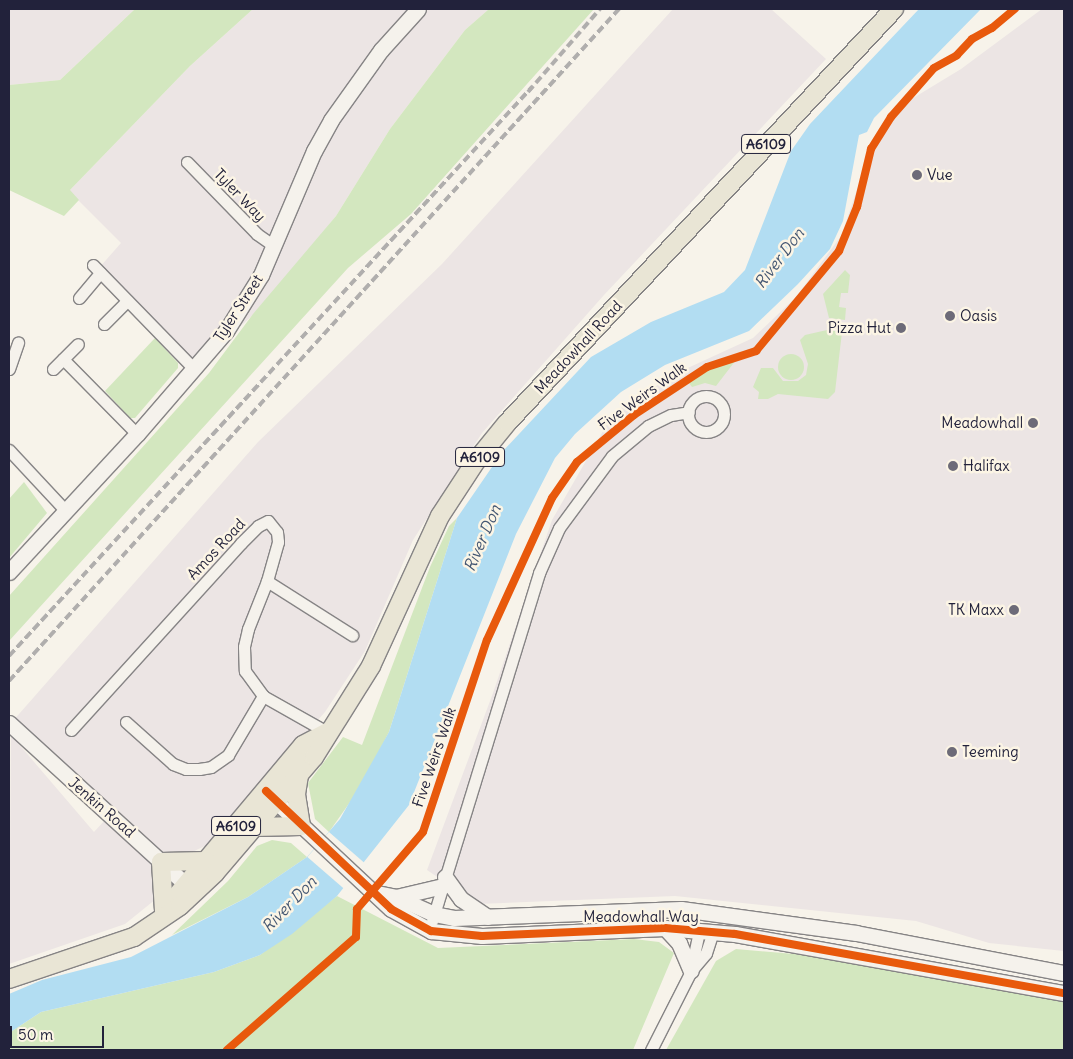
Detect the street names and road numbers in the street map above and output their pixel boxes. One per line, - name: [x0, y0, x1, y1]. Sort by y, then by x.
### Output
- road number: A6109: [741, 132, 791, 156]
- street label: Tyler Way: [210, 165, 270, 225]
- street label: Tyler Street: [210, 271, 266, 345]
- street label: Meadowhall Road: [530, 297, 626, 397]
- street label: Five Weirs Walk: [594, 358, 690, 434]
- road number: A6109: [455, 446, 505, 468]
- street label: Amos Road: [183, 515, 249, 583]
- street label: Five Weirs Walk: [408, 705, 460, 809]
- street label: Jenkin Road: [65, 773, 139, 841]
- road number: A6109: [211, 814, 261, 838]
- street label: Meadowhall Way: [583, 908, 699, 926]

